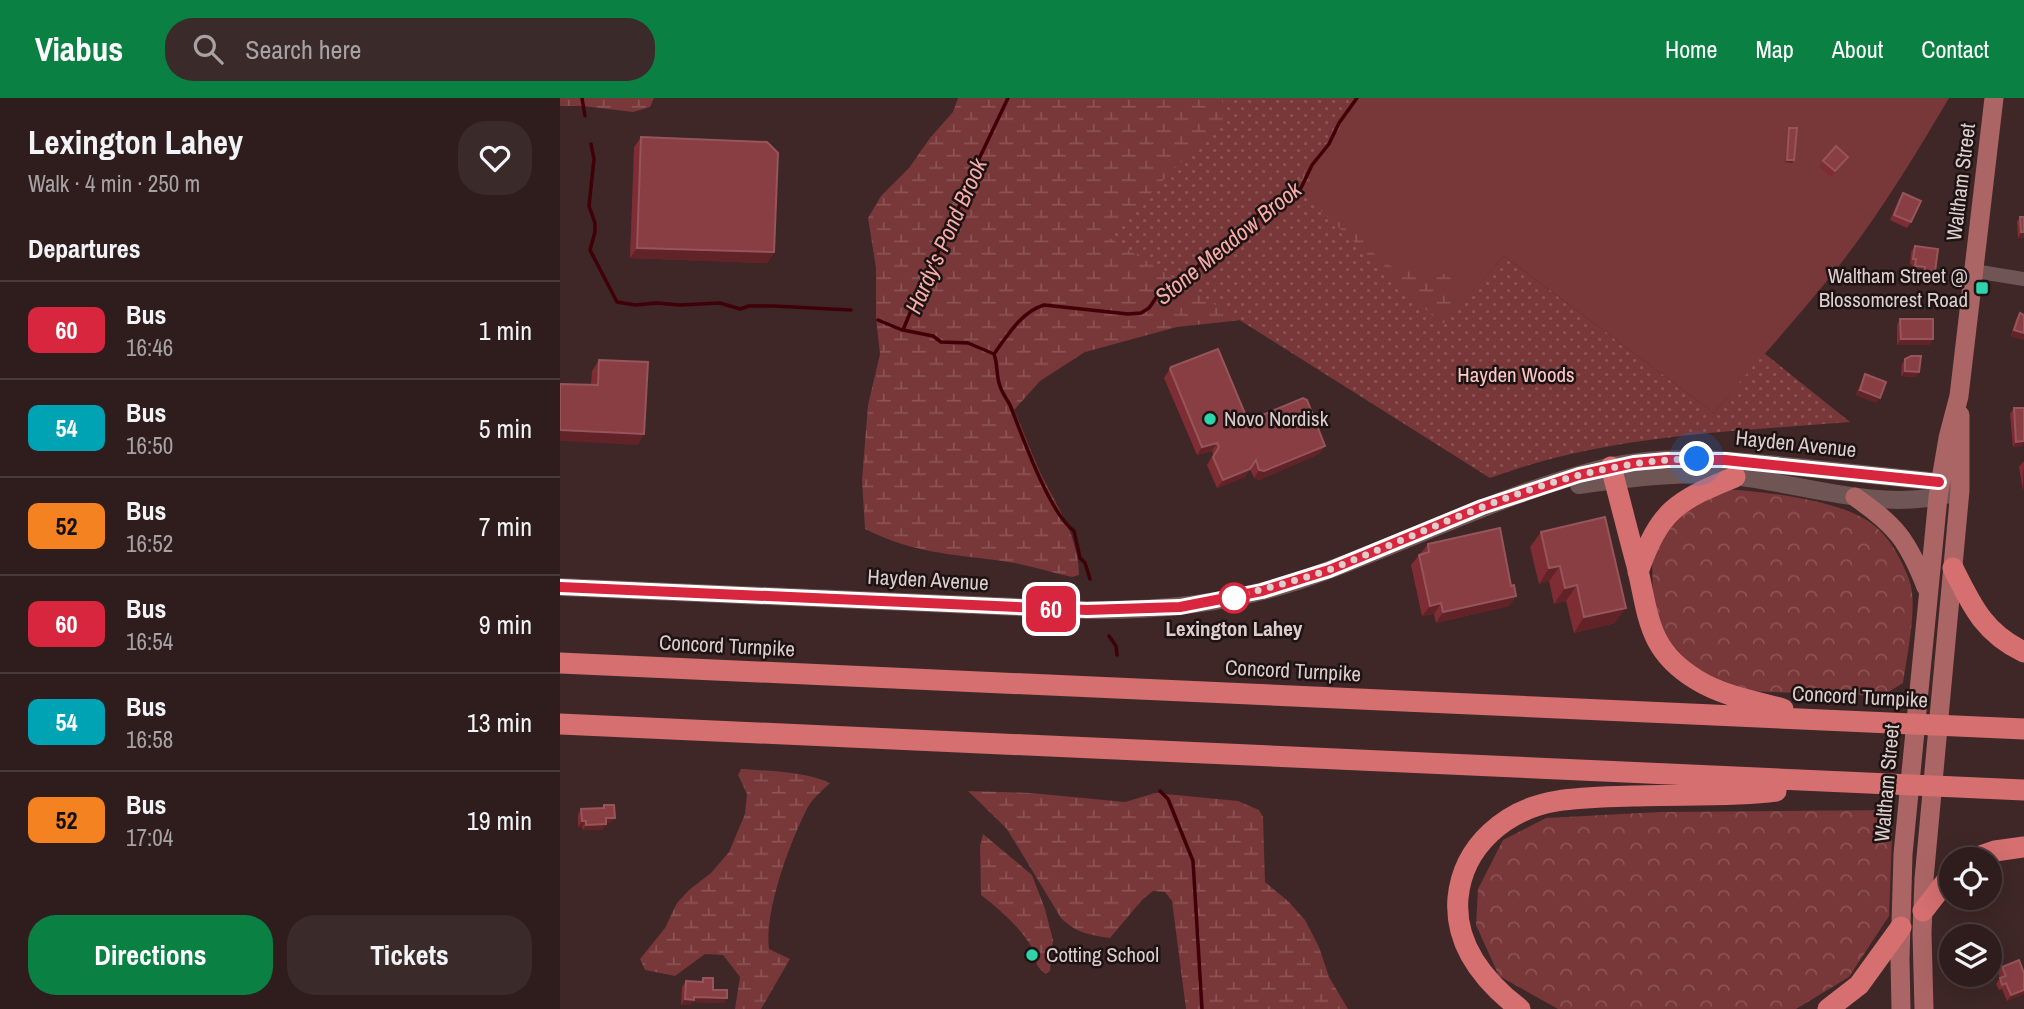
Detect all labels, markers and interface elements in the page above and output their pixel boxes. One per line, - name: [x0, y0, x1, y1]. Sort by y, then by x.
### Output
- search box: [165, 18, 655, 81]
- text: Viabus: [35, 27, 123, 71]
- icon: search: [189, 30, 227, 68]
- text: Search here: [245, 32, 361, 67]
- text: Home: [1665, 33, 1717, 65]
- text: Map: [1755, 33, 1794, 65]
- text: About: [1832, 33, 1883, 65]
- text: Contact: [1921, 33, 1989, 65]
- text: Lexington Lahey: [28, 120, 243, 164]
- button: heart: [458, 121, 532, 195]
- street label: Waltham Street: [1939, 121, 1982, 242]
- water label: Hardy's Pond Brook: [897, 152, 994, 318]
- text: Walk · 4 min · 250 m: [28, 168, 200, 199]
- water label: Stone Meadow Brook: [1148, 173, 1309, 311]
- text: Departures: [28, 231, 141, 266]
- place label: Waltham Street @ Blossomcrest Road: [1819, 261, 1968, 314]
- marker: Waltham Street @ Blossomcrest Road: [1974, 280, 1990, 296]
- text: Bus: [126, 297, 166, 332]
- text: 1 min: [479, 313, 532, 348]
- text: 60: [56, 314, 77, 346]
- text: 16:46: [126, 332, 173, 363]
- park label: Hayden Woods: [1457, 360, 1575, 389]
- text: Bus: [126, 395, 166, 430]
- place label: Novo Nordisk: [1224, 404, 1329, 433]
- text: 5 min: [479, 411, 532, 446]
- marker: Novo Nordisk: [1202, 411, 1218, 427]
- text: 54: [56, 412, 77, 444]
- street label: Hayden Avenue: [1734, 423, 1858, 464]
- text: 16:50: [126, 430, 173, 461]
- your location: [1679, 441, 1714, 476]
- text: Bus: [126, 493, 166, 528]
- text: 7 min: [479, 509, 532, 544]
- text: 52: [56, 510, 77, 542]
- text: 16:52: [126, 528, 173, 559]
- street label: Hayden Avenue: [867, 562, 989, 597]
- marker: Lexington Lahey: [1219, 583, 1249, 613]
- line badge: 60: [1020, 586, 1082, 632]
- text: Bus: [126, 591, 166, 626]
- text: 60: [1040, 593, 1062, 625]
- text: 9 min: [479, 607, 532, 642]
- text: 60: [56, 608, 77, 640]
- place label: Lexington Lahey: [1166, 614, 1303, 643]
- text: 16:54: [126, 626, 173, 657]
- street label: Concord Turnpike: [658, 627, 796, 664]
- street label: Concord Turnpike: [1224, 652, 1362, 689]
- street label: Concord Turnpike: [1791, 678, 1929, 715]
- text: Bus: [126, 689, 166, 724]
- text: 13 min: [467, 705, 532, 740]
- text: 54: [56, 706, 77, 738]
- street label: Waltham Street: [1867, 723, 1906, 843]
- text: 16:58: [126, 724, 173, 755]
- text: Bus: [126, 787, 166, 822]
- text: 19 min: [467, 803, 532, 838]
- text: 52: [56, 804, 77, 836]
- text: 17:04: [126, 822, 173, 853]
- map controls: [1939, 847, 2002, 987]
- button: locate: [1939, 847, 2002, 910]
- button: Directions: [28, 915, 273, 995]
- button: Tickets: [287, 915, 532, 995]
- button: layers: [1939, 924, 2002, 987]
- place label: Cotting School: [1046, 940, 1159, 969]
- marker: Cotting School: [1024, 947, 1040, 963]

